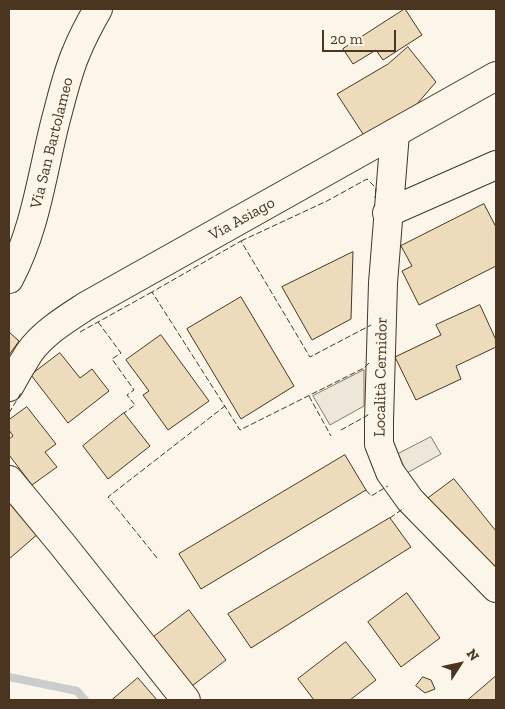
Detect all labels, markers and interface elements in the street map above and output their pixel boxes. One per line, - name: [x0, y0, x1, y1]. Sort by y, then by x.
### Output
- scale bar: [325, 20, 399, 52]
- text: 20 m: [330, 30, 363, 48]
- street label: Via San Bartolameo: [26, 75, 78, 211]
- street label: Via Asiago: [206, 193, 278, 245]
- street label: Località Cernidor: [370, 317, 392, 437]
- north arrow: [435, 639, 485, 689]
- text: N: [463, 646, 483, 664]

